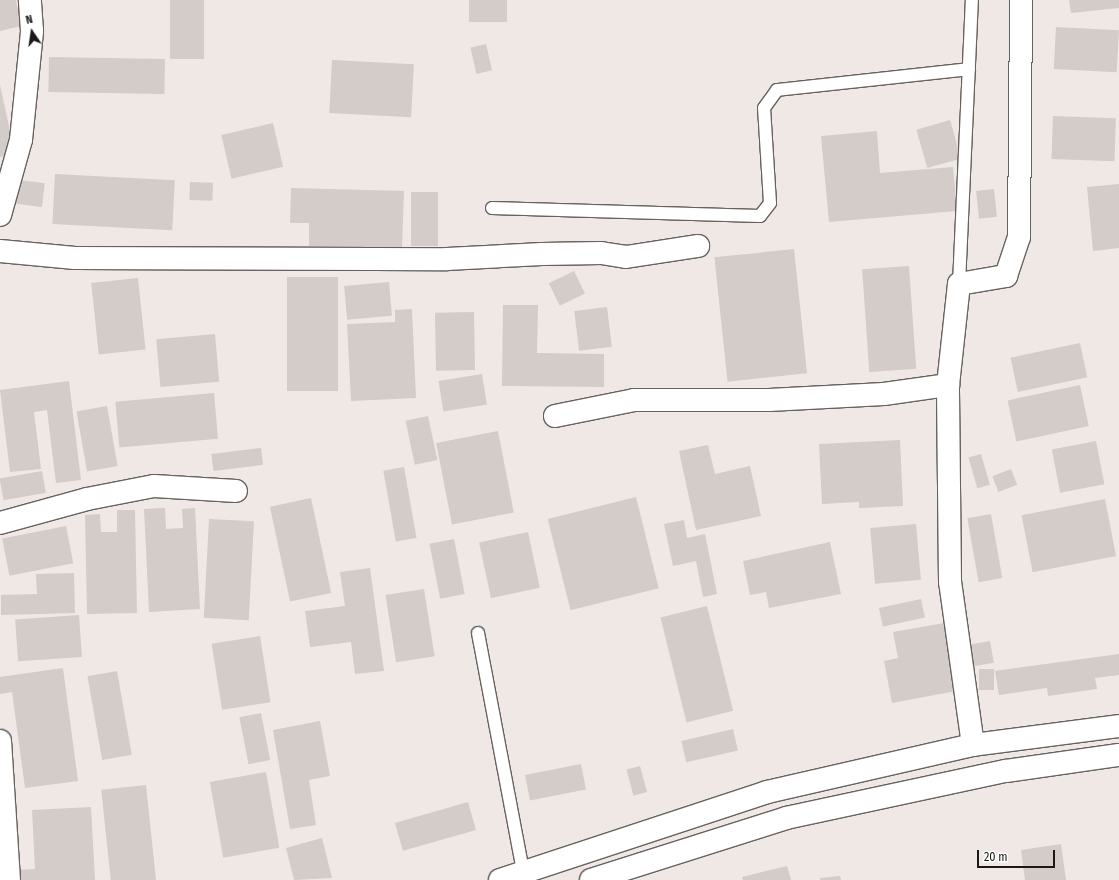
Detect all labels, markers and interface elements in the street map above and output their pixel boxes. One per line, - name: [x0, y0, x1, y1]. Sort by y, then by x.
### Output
- north arrow: [12, 12, 52, 52]
- text: N: [25, 13, 34, 27]
- scale bar: [979, 842, 1057, 868]
- text: 20 m: [984, 850, 1008, 864]

